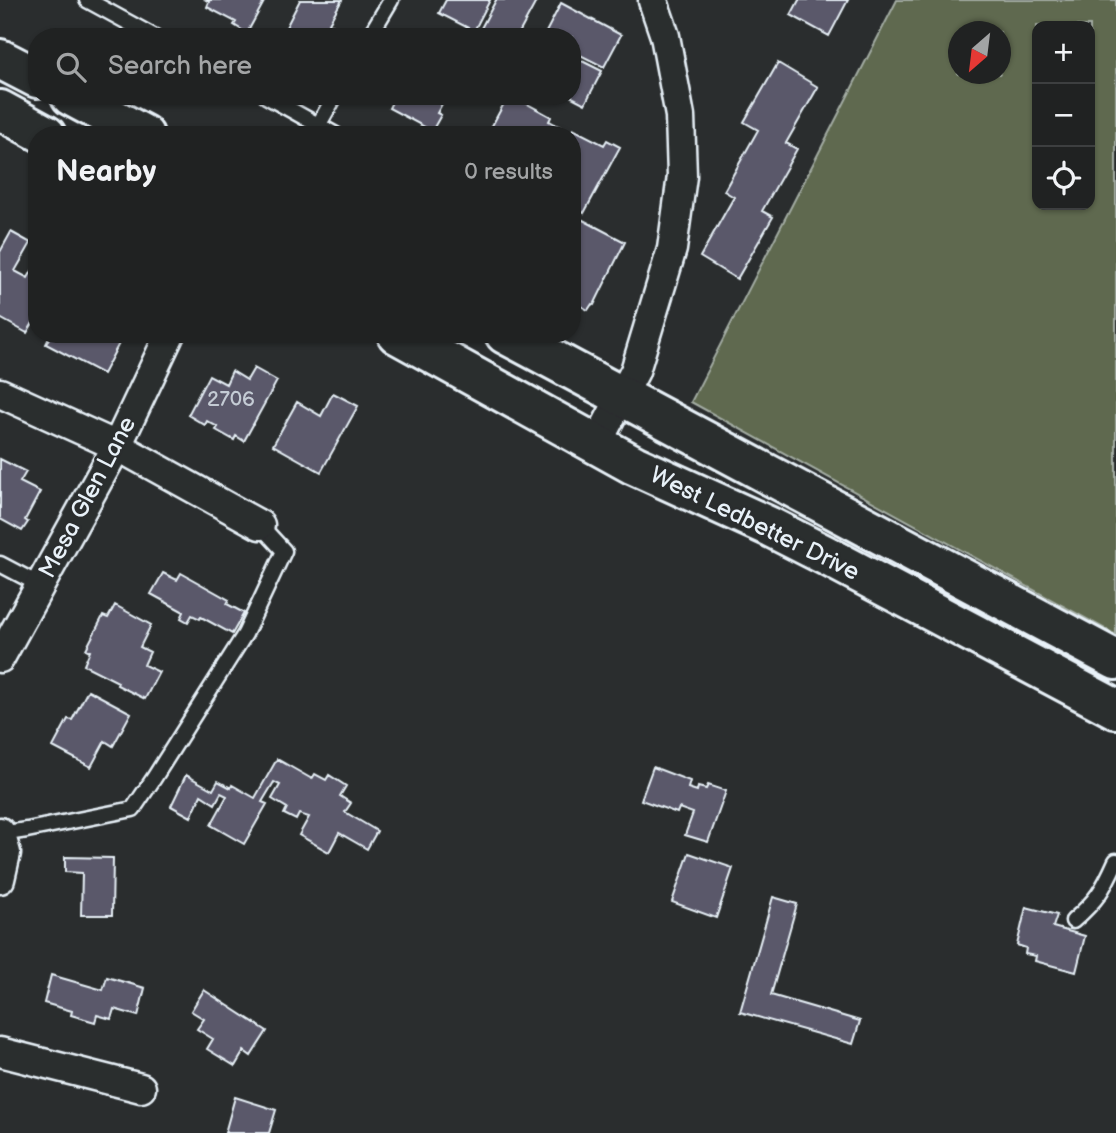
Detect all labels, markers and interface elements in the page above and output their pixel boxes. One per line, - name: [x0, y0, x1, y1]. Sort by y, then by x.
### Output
- north arrow: [948, 21, 1011, 84]
- map controls: [1032, 21, 1095, 210]
- button: +: [1032, 21, 1095, 84]
- search box: [28, 28, 581, 105]
- icon: search: [52, 48, 90, 86]
- text: Search here: [108, 51, 252, 82]
- button: −: [1032, 84, 1095, 147]
- button: locate: [1032, 147, 1095, 210]
- text: Nearby: [56, 154, 156, 190]
- text: 0 results: [464, 158, 553, 186]
- house number: 2706: [207, 387, 255, 412]
- street label: Mesa Glen Lane: [33, 412, 142, 583]
- street label: West Ledbetter Drive: [645, 460, 864, 587]

